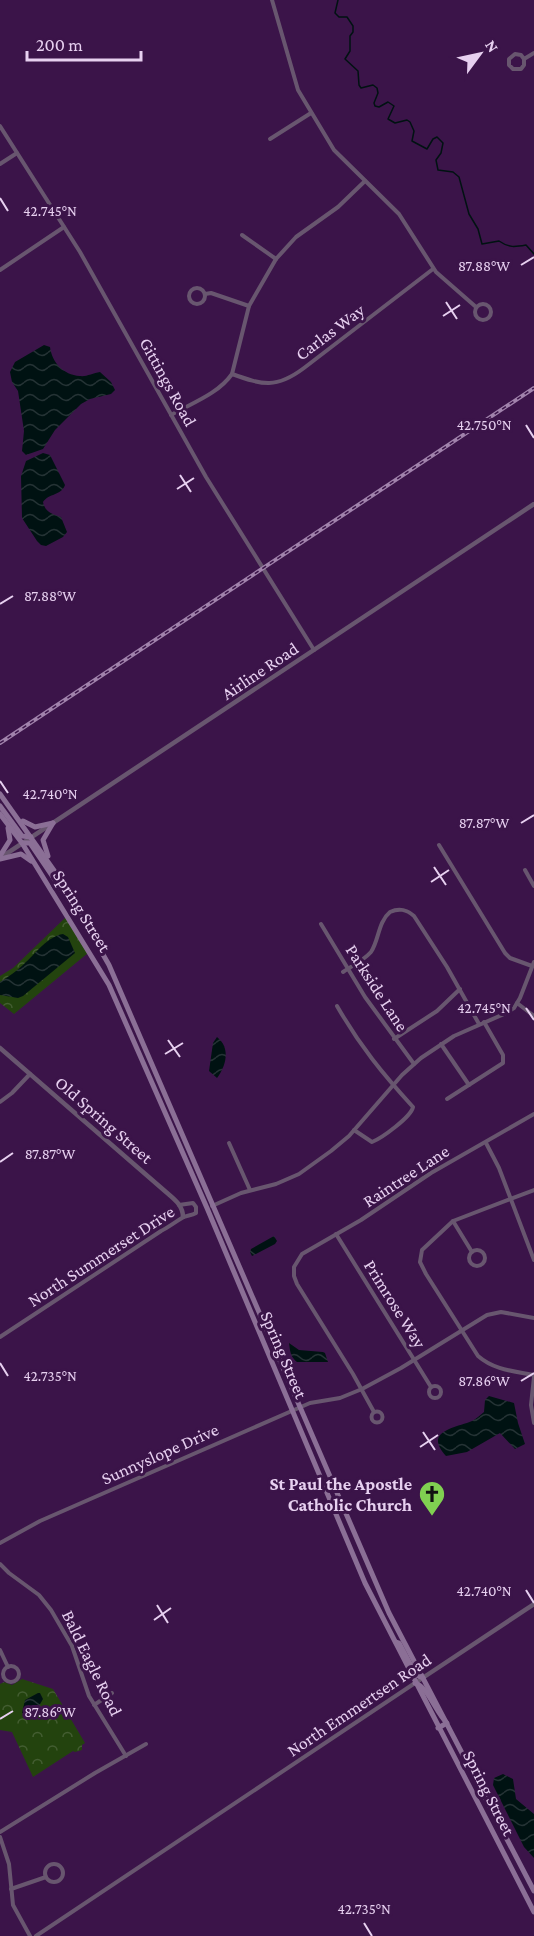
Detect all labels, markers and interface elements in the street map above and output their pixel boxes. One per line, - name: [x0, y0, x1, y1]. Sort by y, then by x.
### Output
- scale bar: [27, 24, 141, 62]
- north arrow: [450, 24, 510, 84]
- text: 200 m: [36, 35, 83, 55]
- text: N: [482, 37, 502, 55]
- text: 42.745°N: [23, 203, 77, 219]
- text: 87.88°W: [458, 258, 510, 274]
- street label: Carlas Way: [292, 299, 369, 364]
- street label: Gittings Road: [136, 334, 201, 430]
- text: 42.750°N: [456, 417, 512, 433]
- text: 87.88°W: [24, 588, 76, 604]
- street label: Airline Road: [218, 638, 303, 704]
- text: 42.740°N: [22, 786, 78, 802]
- text: 87.87°W: [459, 815, 509, 831]
- street label: Spring Street: [49, 866, 116, 957]
- street label: Parkside Lane: [342, 941, 412, 1035]
- text: 42.745°N: [457, 1000, 511, 1016]
- street label: Old Spring Street: [51, 1072, 158, 1168]
- street label: Raintree Lane: [359, 1141, 453, 1211]
- text: 87.87°W: [25, 1146, 75, 1162]
- street label: North Summerset Drive: [24, 1201, 178, 1311]
- street label: Primrose Way: [360, 1256, 430, 1352]
- street label: Spring Street: [257, 1308, 312, 1403]
- text: 42.735°N: [23, 1368, 77, 1384]
- text: 87.86°W: [458, 1373, 510, 1389]
- street label: Sunnyslope Drive: [98, 1419, 222, 1489]
- place label: St Paul the Apostle Catholic Church: [270, 1474, 413, 1515]
- church icon: St Paul the Apostle Catholic Church: [417, 1479, 447, 1517]
- text: 42.740°N: [456, 1583, 512, 1599]
- street label: Bald Eagle Road: [58, 1607, 126, 1720]
- street label: North Emmertsen Road: [283, 1649, 435, 1761]
- text: 87.86°W: [24, 1704, 76, 1720]
- street label: Spring Street: [459, 1747, 519, 1840]
- text: 42.735°N: [337, 1901, 391, 1917]

